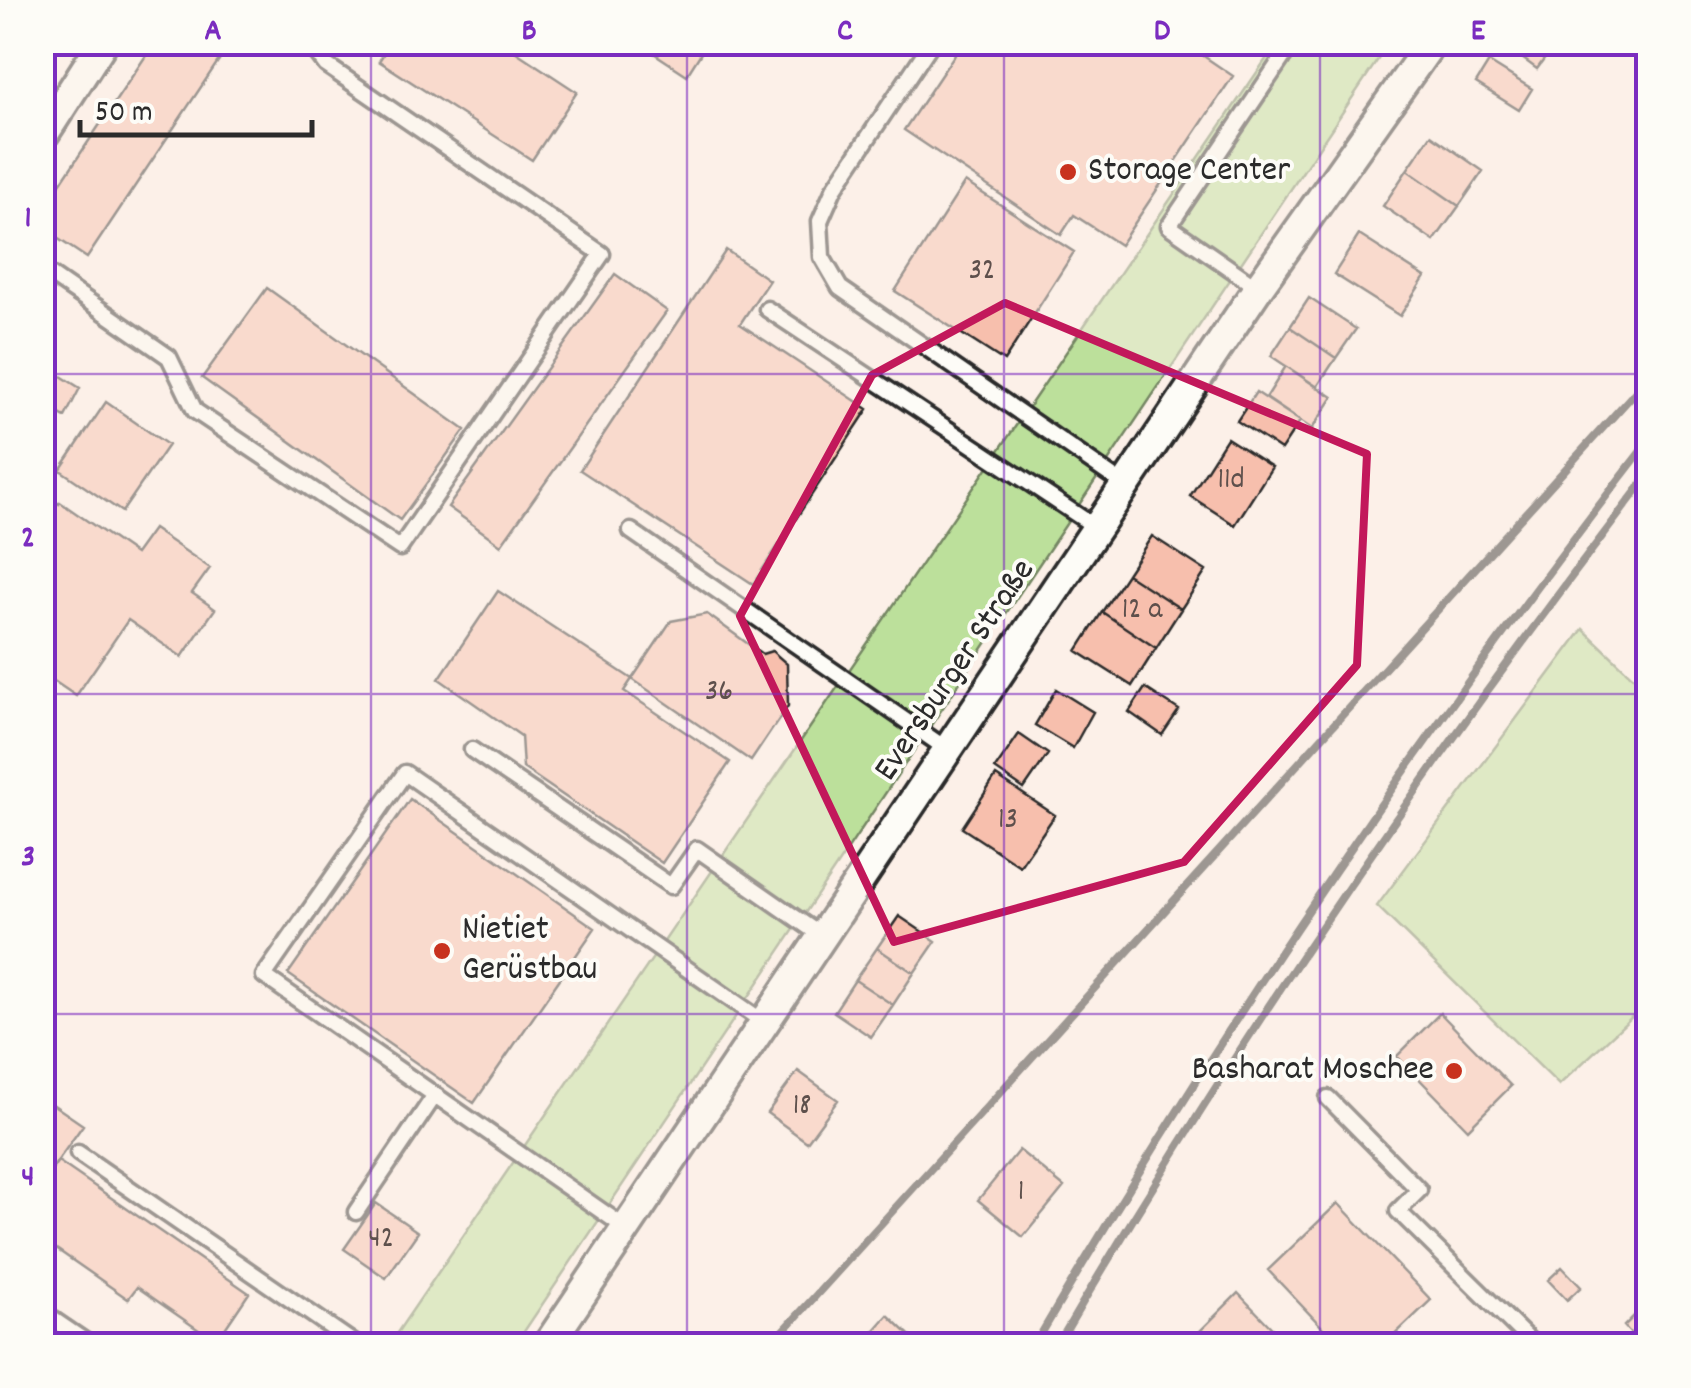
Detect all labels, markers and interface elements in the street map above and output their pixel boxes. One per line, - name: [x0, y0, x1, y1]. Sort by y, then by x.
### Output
- text: A: [204, 10, 222, 56]
- text: B: [521, 10, 537, 56]
- text: C: [837, 10, 853, 56]
- text: D: [1154, 10, 1171, 56]
- text: E: [1471, 10, 1486, 56]
- scale bar: [80, 75, 312, 137]
- text: 50 m: [95, 93, 153, 136]
- place label: Storage Center: [1088, 147, 1290, 197]
- marker: Storage Center: [1057, 161, 1079, 183]
- text: 1: [24, 197, 32, 243]
- house number: 32: [969, 251, 995, 294]
- house number: 11d: [1217, 460, 1245, 503]
- text: 2: [21, 517, 35, 563]
- street label: Eversburger Straße: [863, 550, 1049, 792]
- house number: 12 a: [1122, 590, 1163, 633]
- house number: 36: [705, 672, 733, 715]
- house number: 13: [998, 800, 1018, 843]
- text: 3: [21, 836, 35, 882]
- place label: Nietiet Gerüstbau: [462, 906, 597, 996]
- marker: Nietiet Gerüstbau: [431, 940, 453, 962]
- place label: Basharat Moschee: [1192, 1046, 1434, 1096]
- marker: Basharat Moschee: [1443, 1060, 1465, 1082]
- house number: 18: [793, 1086, 811, 1129]
- text: 4: [21, 1156, 35, 1202]
- house number: 1: [1018, 1172, 1024, 1215]
- house number: 42: [368, 1219, 394, 1262]

